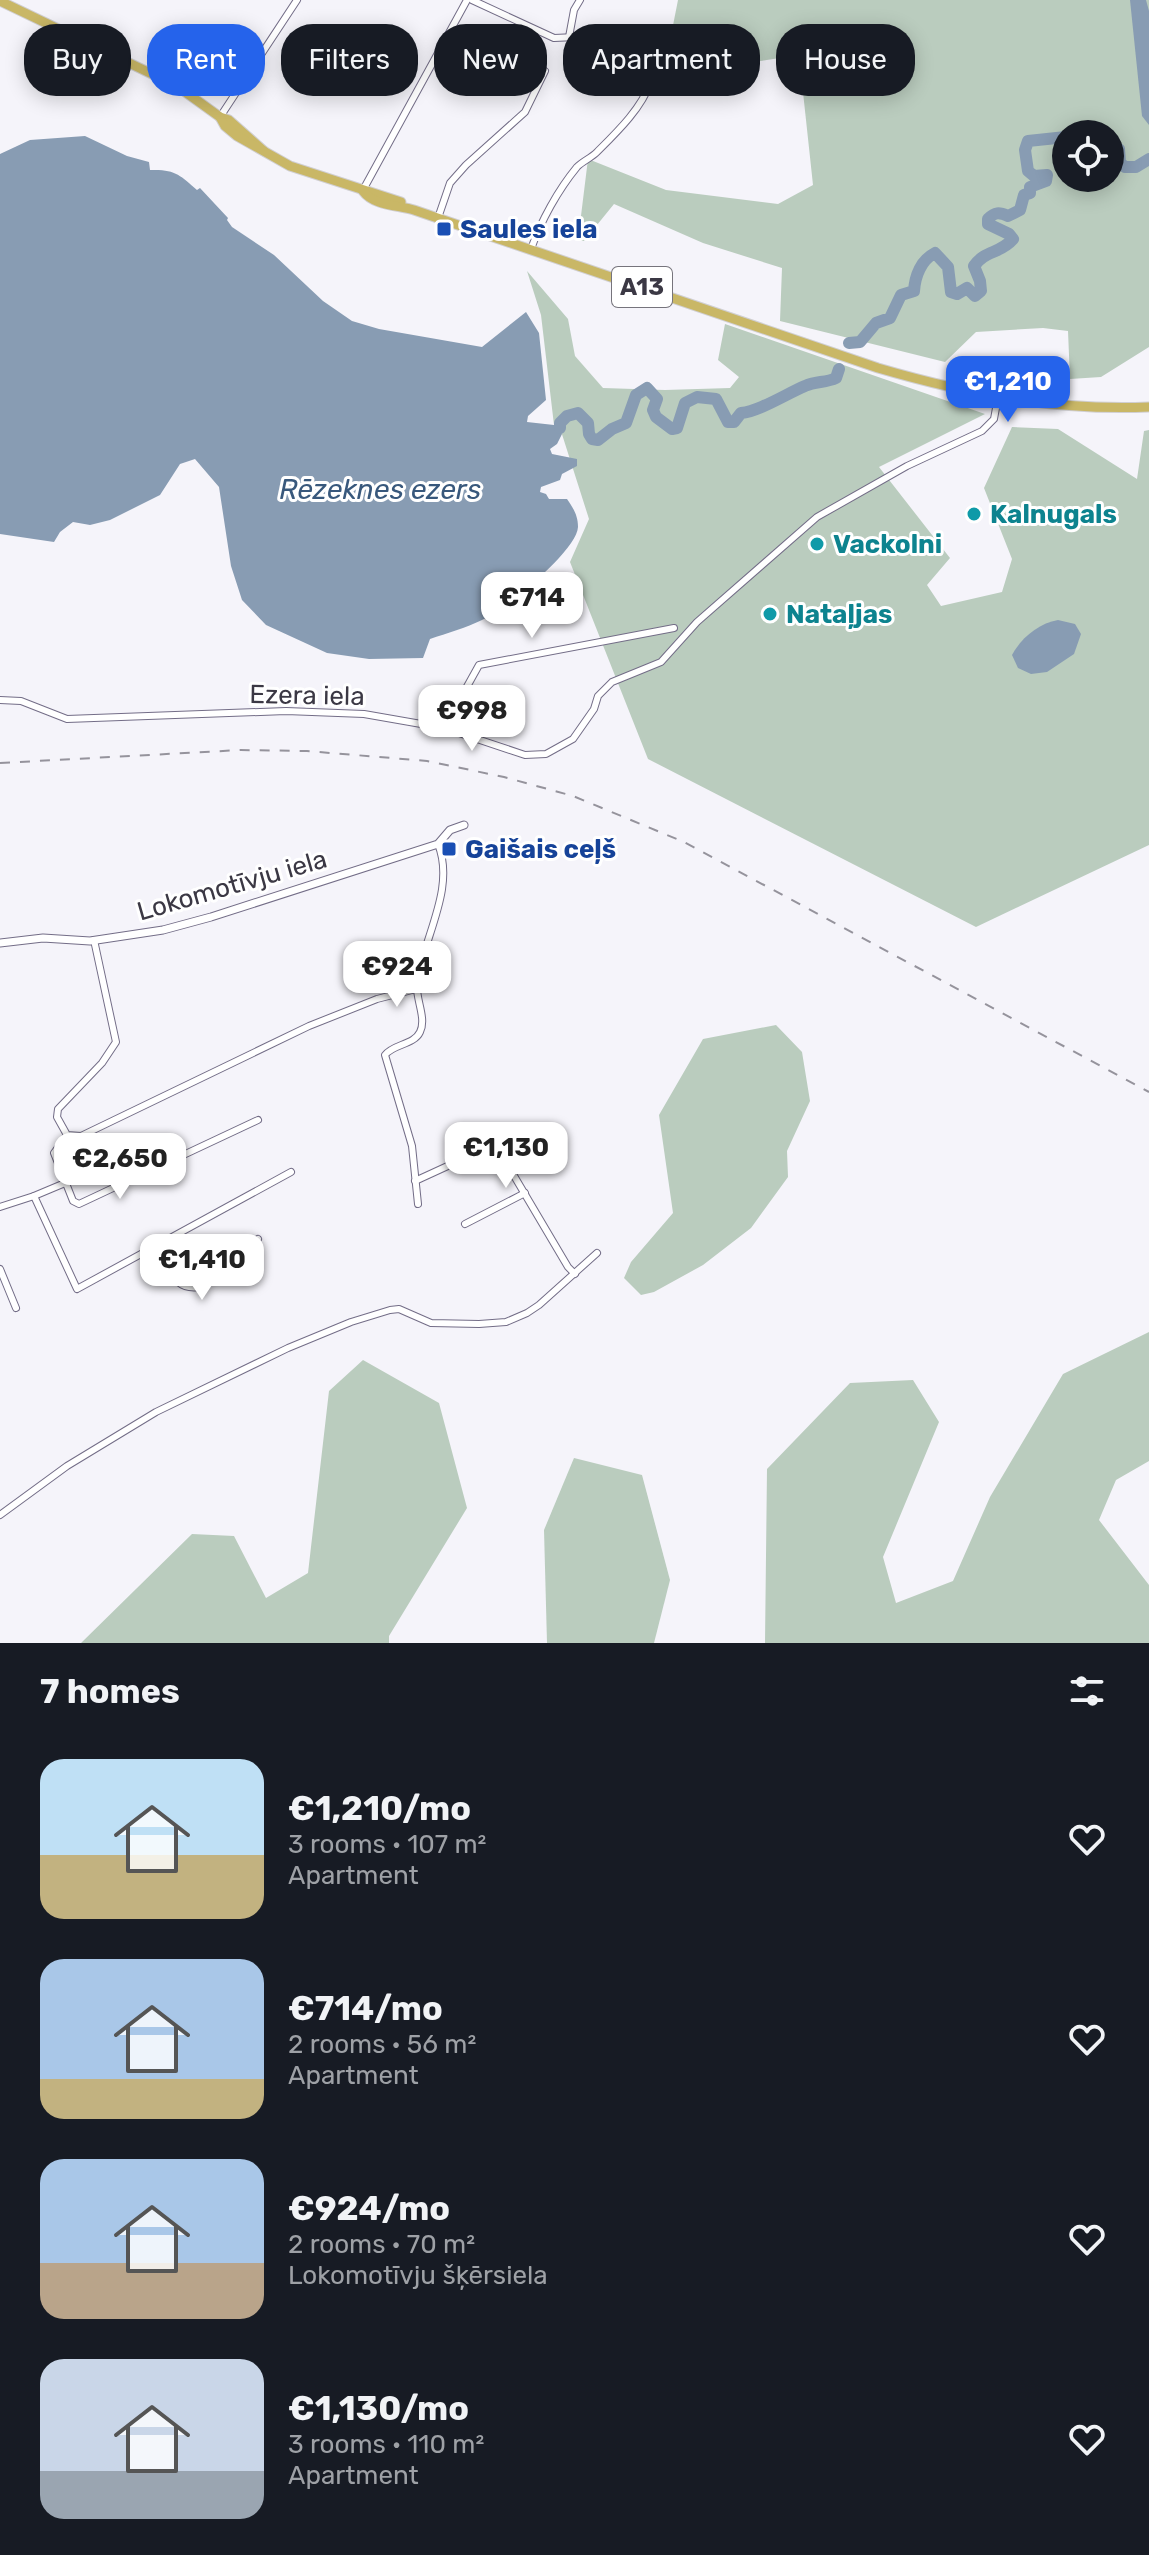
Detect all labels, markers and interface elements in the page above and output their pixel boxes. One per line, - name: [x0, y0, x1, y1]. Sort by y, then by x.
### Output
- chip: Buy: [24, 24, 131, 96]
- chip: Rent: [147, 24, 265, 96]
- chip: Filters: [281, 24, 418, 96]
- chip: New: [434, 24, 547, 96]
- chip: Apartment: [563, 24, 760, 96]
- chip: House: [776, 24, 915, 96]
- map controls: [1052, 120, 1124, 192]
- button: locate: [1052, 120, 1124, 192]
- place label: Saules iela: [460, 214, 598, 245]
- marker: Saules iela: [435, 220, 453, 238]
- road number: A13: [612, 267, 672, 307]
- pin: €1,210: [943, 356, 1073, 424]
- text: €1,210: [964, 366, 1052, 397]
- water label: Rēzeknes ezers: [279, 473, 481, 506]
- place label: Kalnugals: [990, 499, 1117, 530]
- marker: Kalnugals: [965, 505, 983, 523]
- place label: Vackolni: [833, 529, 942, 560]
- marker: Vackolni: [808, 535, 826, 553]
- pin: €714: [485, 572, 579, 640]
- text: €714: [499, 582, 565, 613]
- place label: Nataļjas: [786, 599, 892, 630]
- marker: Nataļjas: [761, 605, 779, 623]
- street label: Ezera iela: [249, 679, 365, 712]
- pin: €998: [425, 685, 519, 753]
- text: €998: [436, 695, 508, 726]
- place label: Gaišais ceļš: [465, 834, 616, 865]
- marker: Gaišais ceļš: [440, 840, 458, 858]
- street label: Lokomotīvju iela: [134, 844, 331, 927]
- pin: €924: [350, 941, 444, 1009]
- text: €924: [361, 951, 433, 982]
- pin: €1,130: [441, 1122, 571, 1190]
- text: €1,130: [463, 1132, 549, 1163]
- pin: €2,650: [55, 1133, 185, 1201]
- text: €2,650: [72, 1143, 168, 1174]
- pin: €1,410: [137, 1234, 267, 1302]
- text: €1,410: [158, 1244, 246, 1275]
- icon: filters: [1065, 1669, 1109, 1713]
- text: 7 homes: [40, 1671, 180, 1712]
- text: €1,210/mo: [288, 1788, 471, 1829]
- icon: home: [104, 1791, 200, 1887]
- icon: heart: [1065, 1817, 1109, 1861]
- text: 3 rooms · 107 m²: [288, 1829, 487, 1860]
- text: Apartment: [288, 1860, 419, 1891]
- text: €714/mo: [288, 1988, 443, 2029]
- icon: home: [104, 1991, 200, 2087]
- icon: heart: [1065, 2017, 1109, 2061]
- text: 2 rooms · 56 m²: [288, 2029, 476, 2060]
- text: Apartment: [288, 2060, 419, 2091]
- text: €924/mo: [288, 2188, 450, 2229]
- icon: home: [104, 2191, 200, 2287]
- icon: heart: [1065, 2217, 1109, 2261]
- text: 2 rooms · 70 m²: [288, 2229, 475, 2260]
- text: Lokomotīvju šķērsiela: [288, 2260, 548, 2291]
- text: €1,130/mo: [288, 2388, 469, 2429]
- icon: home: [104, 2391, 200, 2487]
- icon: heart: [1065, 2417, 1109, 2461]
- text: 3 rooms · 110 m²: [288, 2429, 484, 2460]
- text: Apartment: [288, 2460, 419, 2491]

